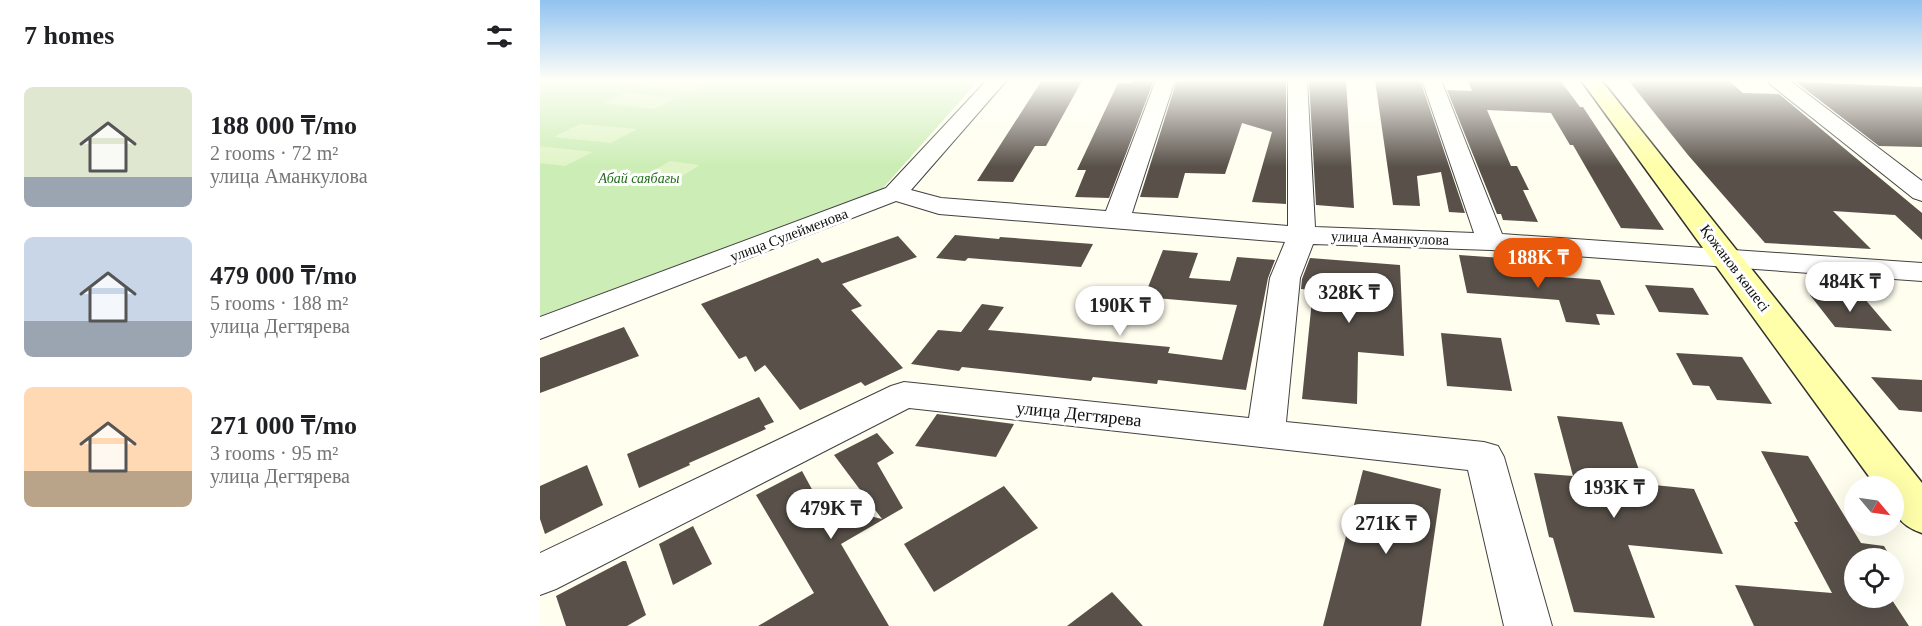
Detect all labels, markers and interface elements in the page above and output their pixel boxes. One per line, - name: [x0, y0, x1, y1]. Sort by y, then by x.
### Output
- icon: filters: [483, 20, 516, 53]
- text: 7 homes: [24, 21, 114, 50]
- icon: home: [72, 111, 144, 183]
- text: 188 000 ₸/mo: [210, 111, 357, 140]
- text: 2 rooms · 72 m²: [210, 142, 338, 164]
- text: улица Аманкулова: [210, 165, 368, 187]
- park label: Абай саябағы: [597, 171, 680, 186]
- street label: улица Сулейменова: [728, 205, 850, 265]
- street label: Қожанов көшесі: [1697, 221, 1773, 315]
- street label: улица Аманкулова: [1331, 228, 1450, 248]
- pin: 188K ₸: [1489, 238, 1587, 289]
- text: 188K ₸: [1507, 246, 1569, 268]
- icon: home: [72, 261, 144, 333]
- text: 479 000 ₸/mo: [210, 261, 357, 290]
- pin: 484K ₸: [1801, 262, 1899, 313]
- text: 484K ₸: [1819, 270, 1881, 292]
- pin: 328K ₸: [1300, 273, 1398, 324]
- text: 328K ₸: [1318, 281, 1380, 303]
- pin: 190K ₸: [1071, 286, 1169, 337]
- text: 5 rooms · 188 m²: [210, 292, 348, 314]
- text: 190K ₸: [1089, 294, 1151, 316]
- text: улица Дегтярева: [210, 315, 350, 337]
- street label: улица Дегтярева: [1015, 397, 1143, 431]
- icon: home: [72, 411, 144, 483]
- text: 271 000 ₸/mo: [210, 411, 357, 440]
- text: 3 rooms · 95 m²: [210, 442, 338, 464]
- text: улица Дегтярева: [210, 465, 350, 487]
- pin: 193K ₸: [1565, 468, 1663, 519]
- text: 193K ₸: [1583, 476, 1645, 498]
- north arrow: [1844, 476, 1904, 536]
- map controls: [1844, 476, 1904, 608]
- pin: 479K ₸: [782, 489, 880, 540]
- text: 479K ₸: [800, 497, 862, 519]
- pin: 271K ₸: [1337, 504, 1435, 555]
- text: 271K ₸: [1355, 512, 1417, 534]
- button: locate: [1844, 548, 1904, 608]

